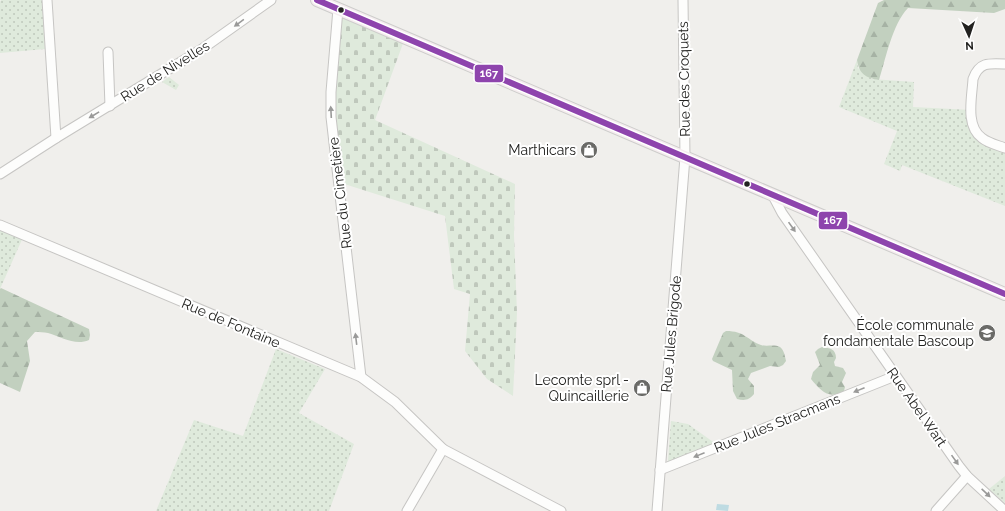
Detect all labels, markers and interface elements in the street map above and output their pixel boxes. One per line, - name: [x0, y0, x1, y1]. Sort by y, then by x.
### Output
- unlabelled marker: [336, 5, 346, 15]
- north arrow: [949, 16, 989, 56]
- one-way arrow: [234, 19, 244, 27]
- street label: Rue des Croquets: [675, 21, 693, 137]
- street label: Rue de Nivelles: [118, 37, 212, 105]
- text: N: [965, 39, 974, 52]
- line badge: 167: [474, 64, 504, 83]
- text: 167: [480, 67, 499, 80]
- one-way arrow: [327, 106, 334, 118]
- one-way arrow: [88, 112, 100, 119]
- street label: Rue du Cimetière: [325, 136, 355, 250]
- shop icon: Marthicars: [579, 140, 599, 160]
- place label: Marthicars: [508, 142, 576, 158]
- unlabelled marker: [742, 179, 752, 189]
- line badge: 167: [818, 211, 848, 230]
- text: 167: [824, 214, 843, 227]
- one-way arrow: [788, 222, 796, 233]
- street label: Rue Jules Brigode: [658, 275, 684, 393]
- street label: Rue de Fontaine: [179, 295, 283, 351]
- place label: École communale fondamentale Bascoup: [823, 316, 974, 349]
- school or university icon: École communale fondamentale Bascoup: [977, 323, 997, 343]
- one-way arrow: [353, 333, 360, 345]
- street label: Rue Abel Wart: [884, 364, 950, 450]
- place label: Lecomte sprl - Quincaillerie: [535, 372, 629, 404]
- shop icon: Lecomte sprl - Quincaillerie: [632, 378, 652, 398]
- one-way arrow: [852, 388, 864, 394]
- street label: Rue Jules Stracmans: [712, 390, 843, 456]
- one-way arrow: [693, 452, 705, 458]
- one-way arrow: [951, 455, 959, 466]
- one-way arrow: [981, 488, 991, 498]

